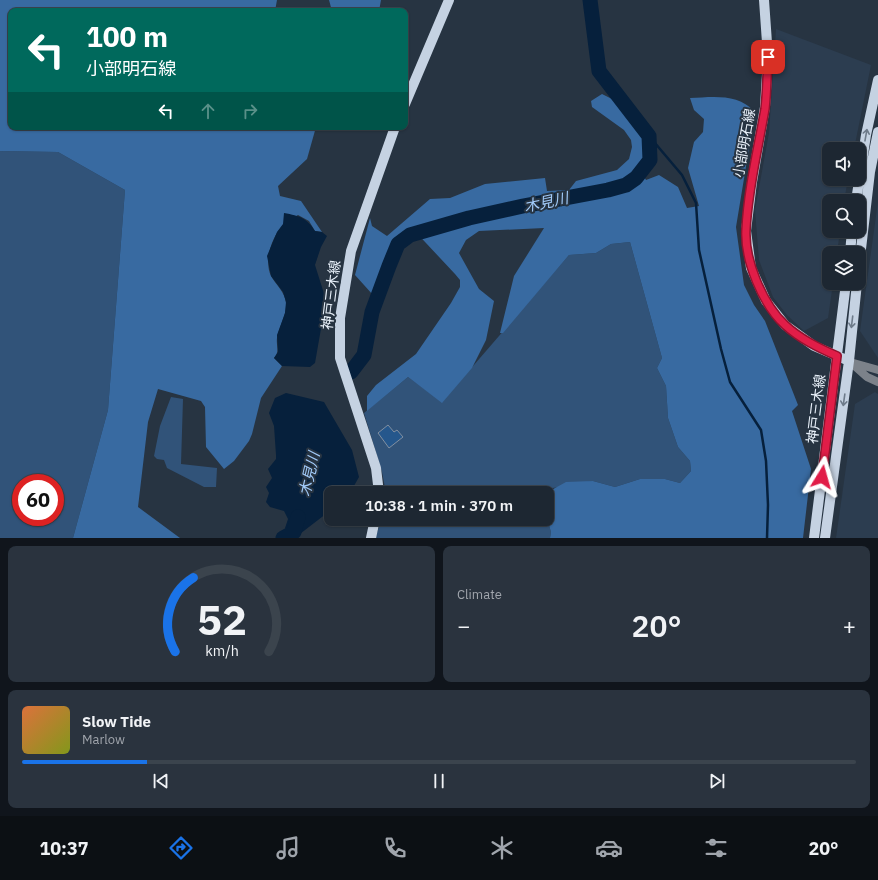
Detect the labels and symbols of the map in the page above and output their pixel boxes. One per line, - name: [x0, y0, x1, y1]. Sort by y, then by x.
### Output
- pin: [751, 40, 785, 74]
- street label: 小部明石線: [729, 107, 759, 179]
- one-way arrow: [862, 129, 870, 142]
- water label: 木見川: [522, 188, 572, 216]
- street label: 神戸三木線: [318, 259, 344, 331]
- one-way arrow: [848, 315, 856, 328]
- street label: 神戸三木線: [803, 373, 829, 445]
- one-way arrow: [840, 393, 848, 406]
- water label: 木見川: [295, 448, 324, 498]
- position arrow: [801, 456, 843, 498]
- speed limit sign: 60: [12, 474, 64, 526]

